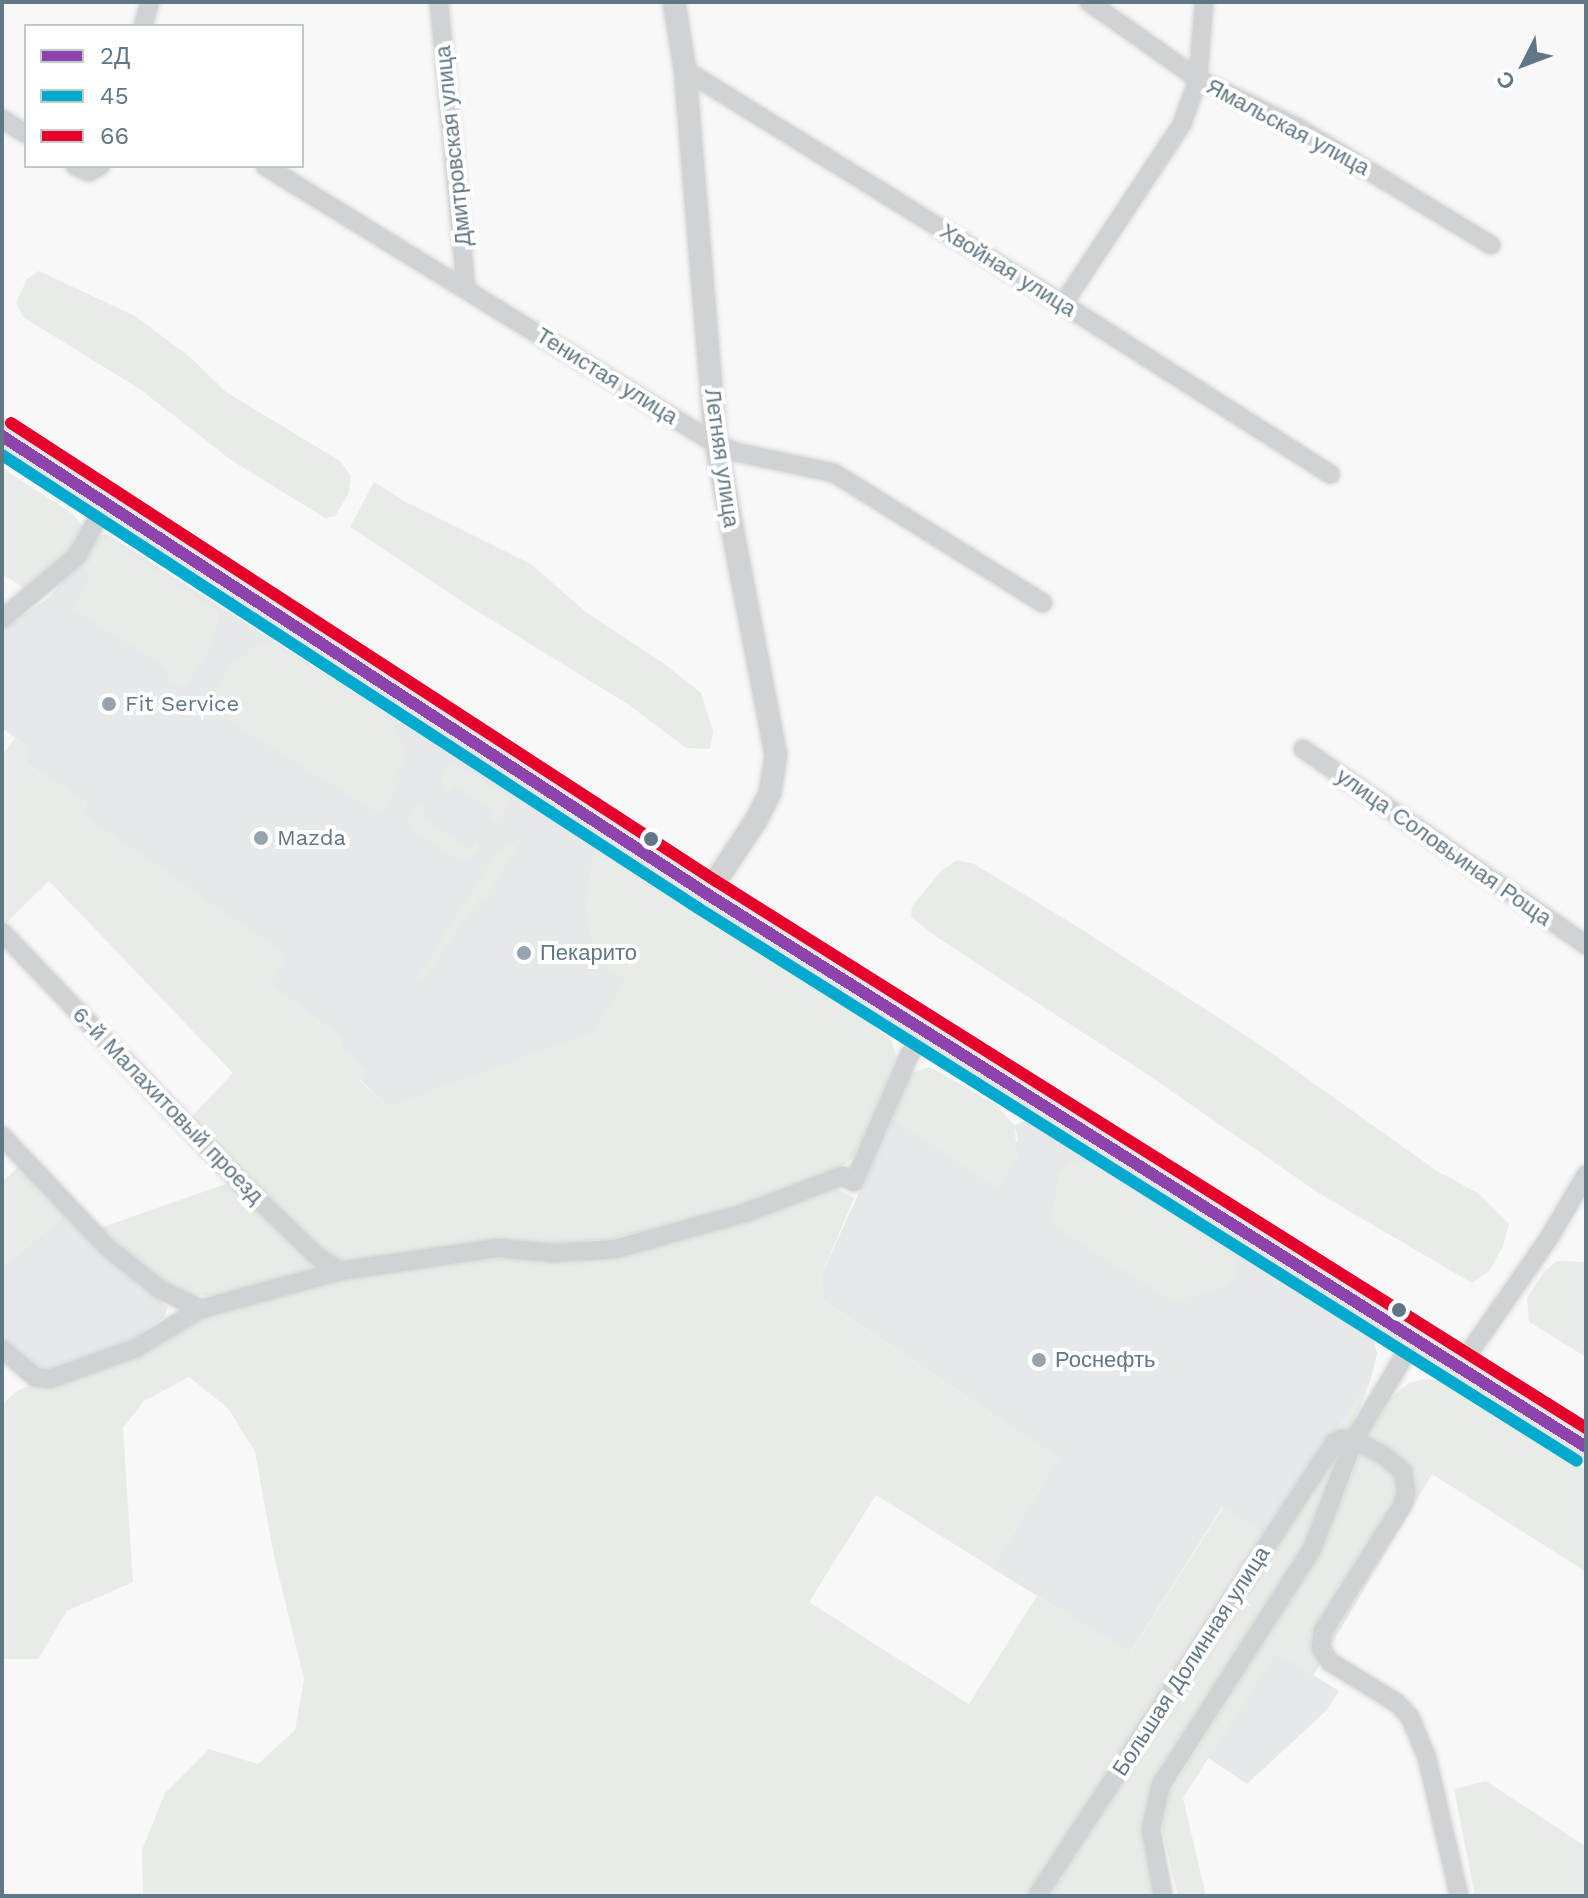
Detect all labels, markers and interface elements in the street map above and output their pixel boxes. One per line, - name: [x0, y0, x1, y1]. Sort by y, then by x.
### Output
- legend: [24, 24, 304, 168]
- north arrow: [1484, 24, 1564, 104]
- text: 2Д: [100, 42, 130, 70]
- street label: Дмитровская улица: [429, 44, 477, 248]
- text: С: [1491, 66, 1520, 95]
- street label: Ямальская улица: [1202, 73, 1374, 181]
- text: 45: [100, 82, 129, 110]
- text: 66: [100, 122, 129, 150]
- street label: Хвойная улица: [935, 218, 1081, 322]
- street label: Тенистая улица: [531, 322, 683, 430]
- street label: Летняя улица: [699, 387, 745, 529]
- place label: Fit Service: [125, 691, 239, 717]
- marker: Fit Service: [100, 695, 118, 713]
- street label: улица Соловьиная Роща: [1331, 763, 1557, 931]
- place label: Mazda: [277, 825, 346, 851]
- marker: Mazda: [252, 829, 270, 847]
- unlabelled marker: [643, 831, 659, 847]
- place label: Пекарито: [540, 940, 637, 966]
- marker: Пекарито: [515, 944, 533, 962]
- street label: 6-й Малахитовый проезд: [67, 1001, 269, 1209]
- unlabelled marker: [1391, 1302, 1407, 1318]
- place label: Роснефть: [1055, 1347, 1155, 1373]
- marker: Роснефть: [1030, 1351, 1048, 1369]
- street label: Большая Долинная улица: [1107, 1541, 1275, 1781]

